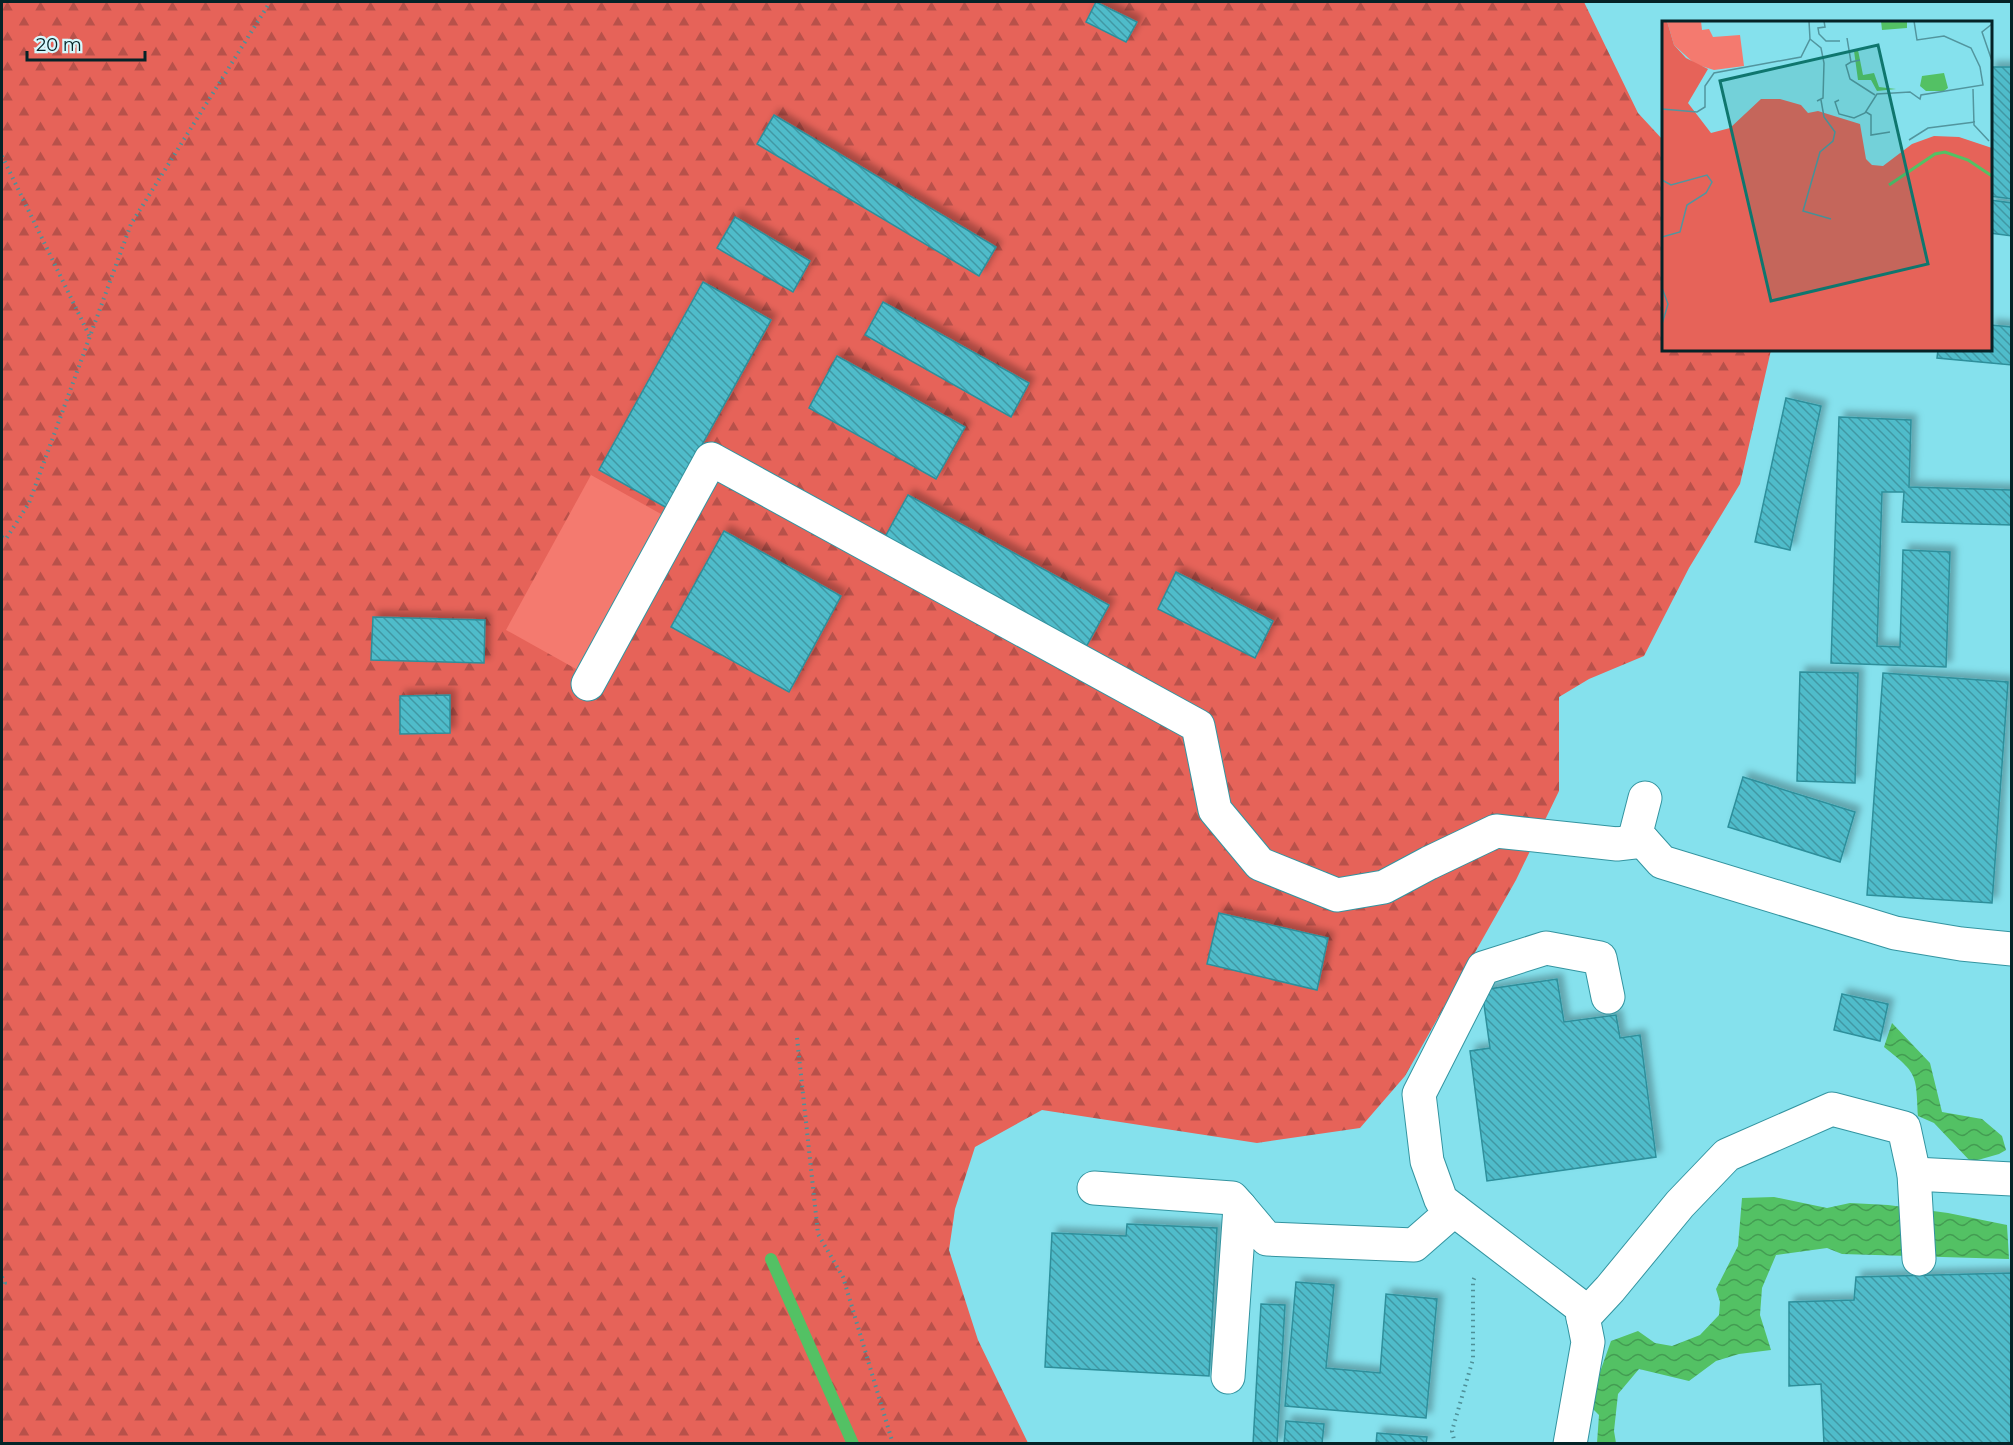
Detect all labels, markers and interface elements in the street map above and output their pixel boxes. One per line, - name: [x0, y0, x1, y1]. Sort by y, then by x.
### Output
- inset map: [1662, 21, 1992, 351]
- scale bar: [27, 24, 146, 62]
- text: 20 m: [36, 34, 82, 56]

